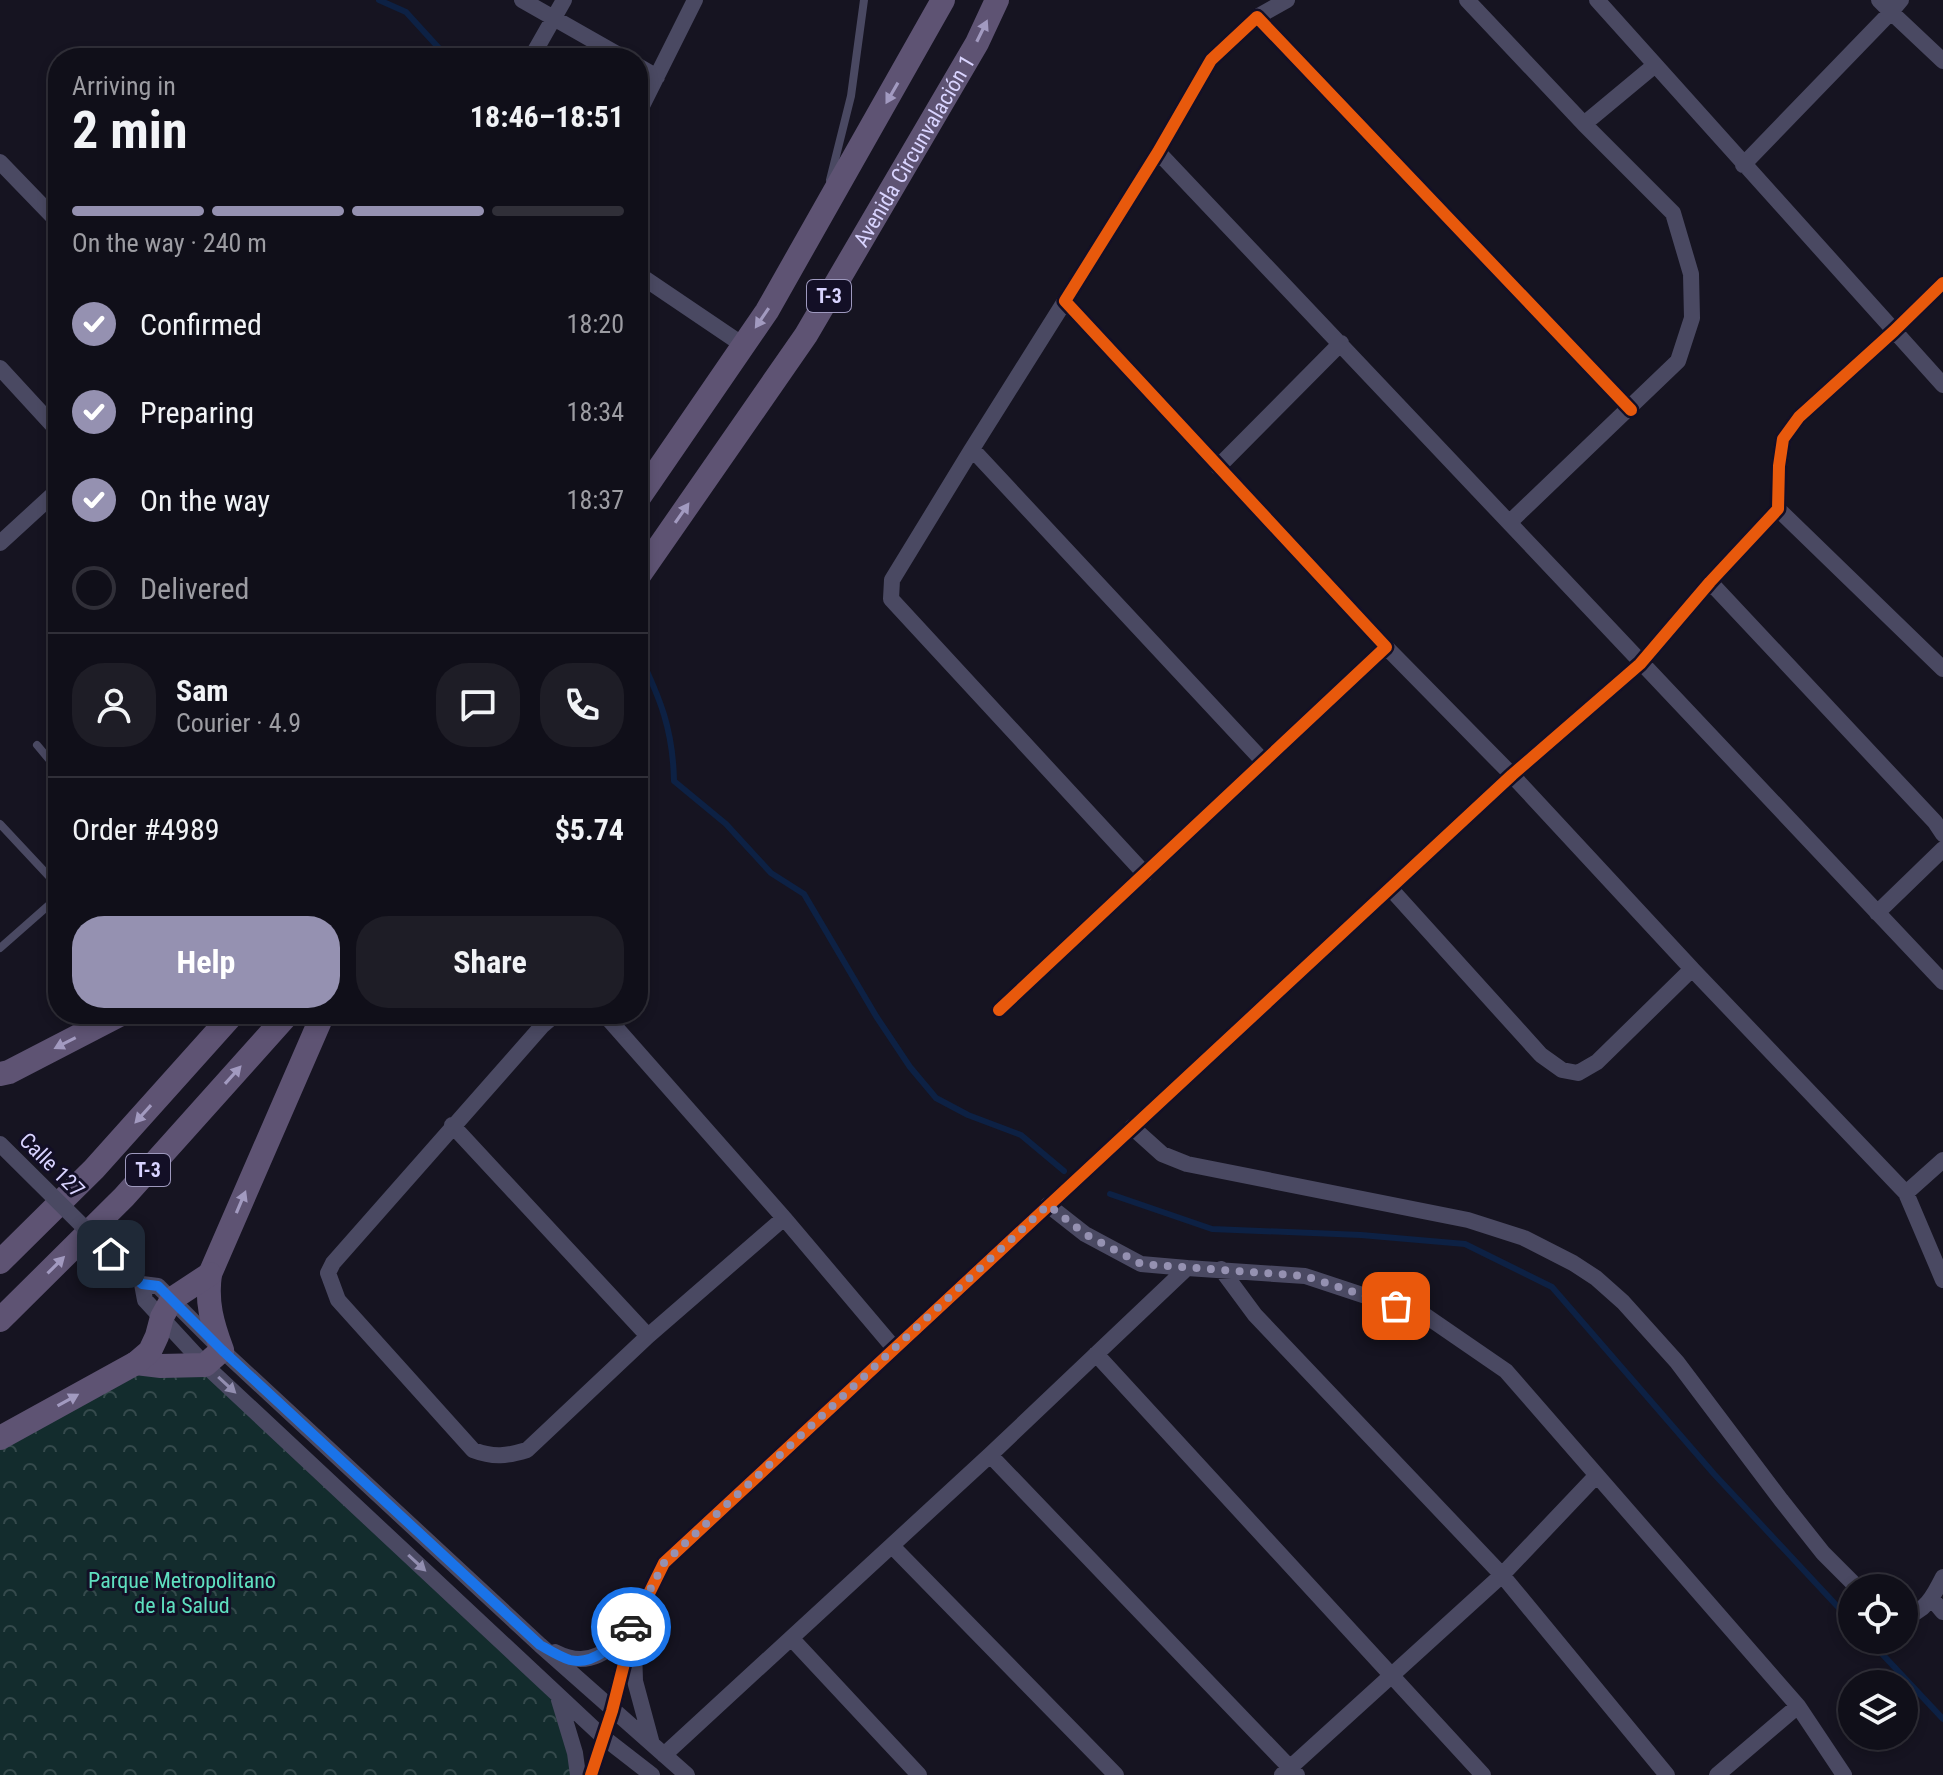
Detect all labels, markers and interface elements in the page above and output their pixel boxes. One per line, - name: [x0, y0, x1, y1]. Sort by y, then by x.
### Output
- one-way arrow: [975, 20, 989, 43]
- street label: Avenida Circunvalación 1: [848, 51, 980, 251]
- text: Arriving in: [72, 71, 176, 101]
- one-way arrow: [885, 82, 899, 104]
- text: 18:46–18:51: [470, 99, 624, 134]
- text: 2 min: [72, 100, 188, 161]
- text: On the way · 240 m: [72, 228, 267, 258]
- road number: T-3: [807, 280, 851, 312]
- icon: check: [72, 302, 116, 346]
- text: Confirmed: [140, 307, 262, 342]
- one-way arrow: [755, 307, 769, 329]
- text: 18:20: [567, 309, 624, 339]
- icon: check: [72, 390, 116, 434]
- text: Preparing: [140, 395, 254, 430]
- text: 18:34: [567, 397, 624, 427]
- icon: check: [72, 478, 116, 522]
- text: On the way: [140, 483, 270, 518]
- text: 18:37: [567, 485, 624, 515]
- one-way arrow: [675, 503, 690, 524]
- text: Delivered: [140, 571, 249, 606]
- button: person: [72, 663, 156, 747]
- button: chat: [436, 663, 520, 747]
- button: phone: [540, 663, 624, 747]
- text: Sam: [176, 673, 229, 708]
- text: Courier · 4.9: [176, 708, 301, 738]
- text: Order #4989: [72, 812, 220, 847]
- text: $5.74: [555, 812, 624, 847]
- button: Help: [72, 916, 340, 1008]
- button: Share: [356, 916, 624, 1008]
- one-way arrow: [53, 1036, 76, 1049]
- one-way arrow: [224, 1066, 242, 1085]
- one-way arrow: [135, 1104, 153, 1123]
- street label: Calle 127: [15, 1128, 89, 1202]
- road number: T-3: [126, 1154, 170, 1186]
- one-way arrow: [234, 1190, 248, 1214]
- pin: [77, 1220, 145, 1288]
- icon: home: [89, 1232, 133, 1276]
- one-way arrow: [46, 1256, 65, 1275]
- pin: [1362, 1272, 1430, 1340]
- icon: bag: [1374, 1284, 1418, 1328]
- one-way arrow: [217, 1375, 236, 1394]
- one-way arrow: [56, 1393, 79, 1407]
- one-way arrow: [407, 1553, 426, 1571]
- park label: Parque Metropolitano de la Salud: [88, 1568, 276, 1618]
- map controls: [1838, 1574, 1918, 1750]
- button: locate: [1838, 1574, 1918, 1654]
- courier: [591, 1587, 671, 1667]
- icon: car: [609, 1605, 653, 1649]
- button: layers: [1838, 1670, 1918, 1750]

